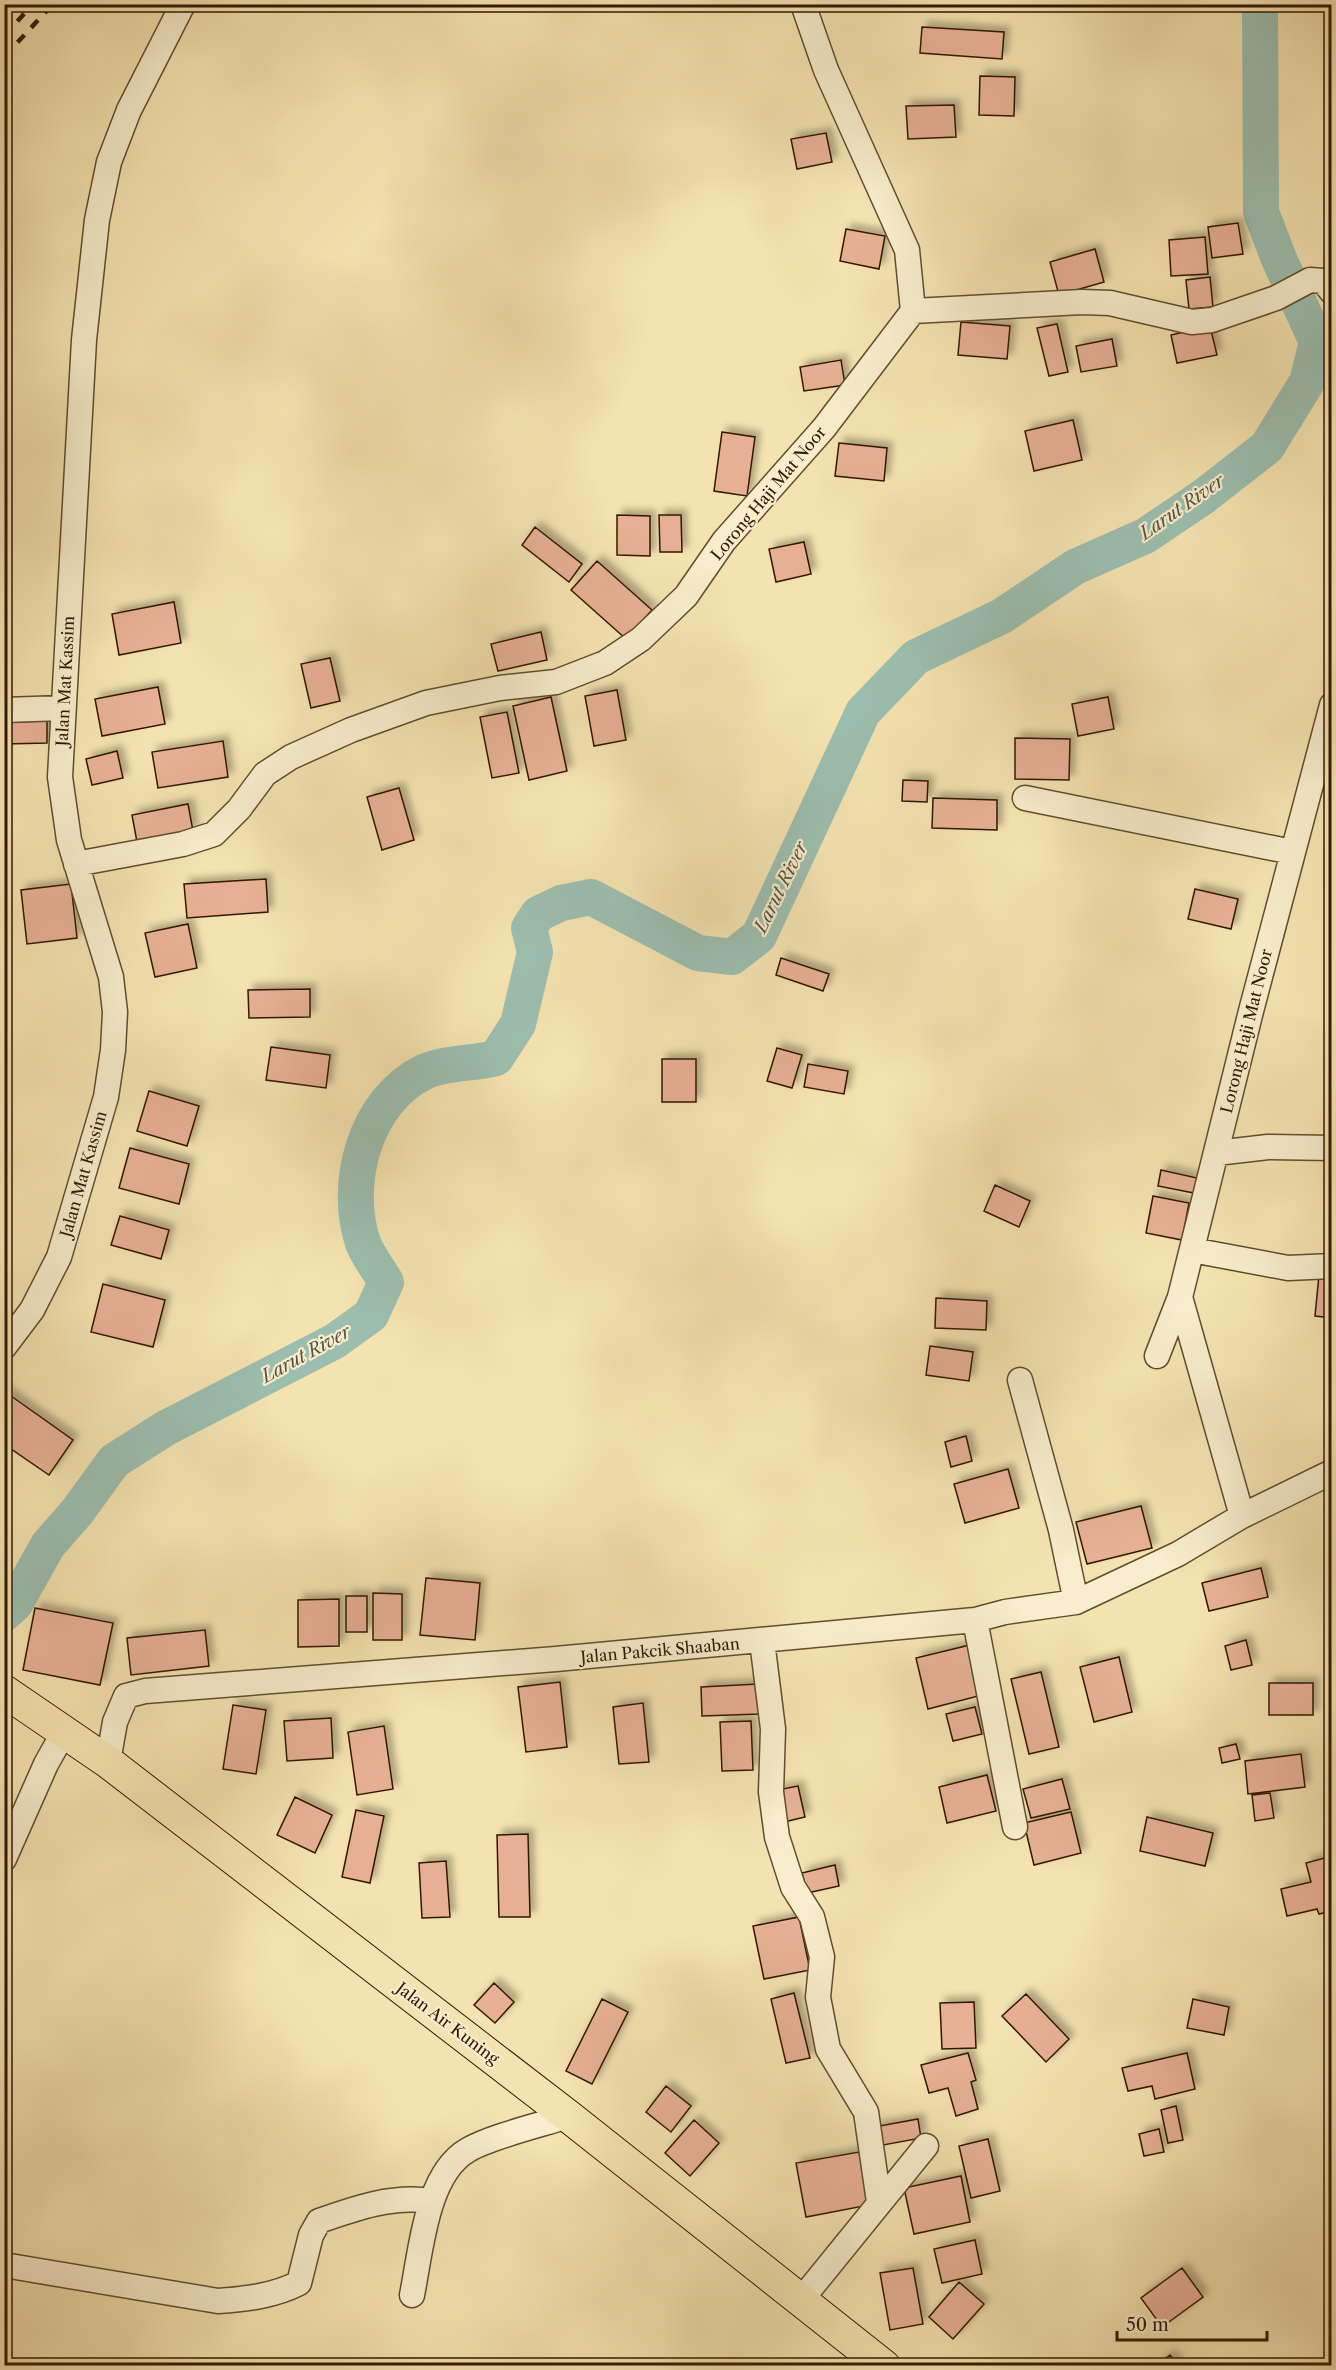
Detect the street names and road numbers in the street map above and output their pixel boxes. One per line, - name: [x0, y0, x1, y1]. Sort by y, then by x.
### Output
- street label: Lorong Haji Mat Noor: [706, 422, 830, 564]
- street label: Jalan Mat Kassim: [51, 615, 78, 750]
- street label: Lorong Haji Mat Noor: [1216, 947, 1276, 1115]
- street label: Jalan Mat Kassim: [55, 1108, 111, 1242]
- street label: Jalan Pakcik Shaaban: [577, 1633, 740, 1667]
- street label: Jalan Air Kuning: [390, 1976, 504, 2069]

